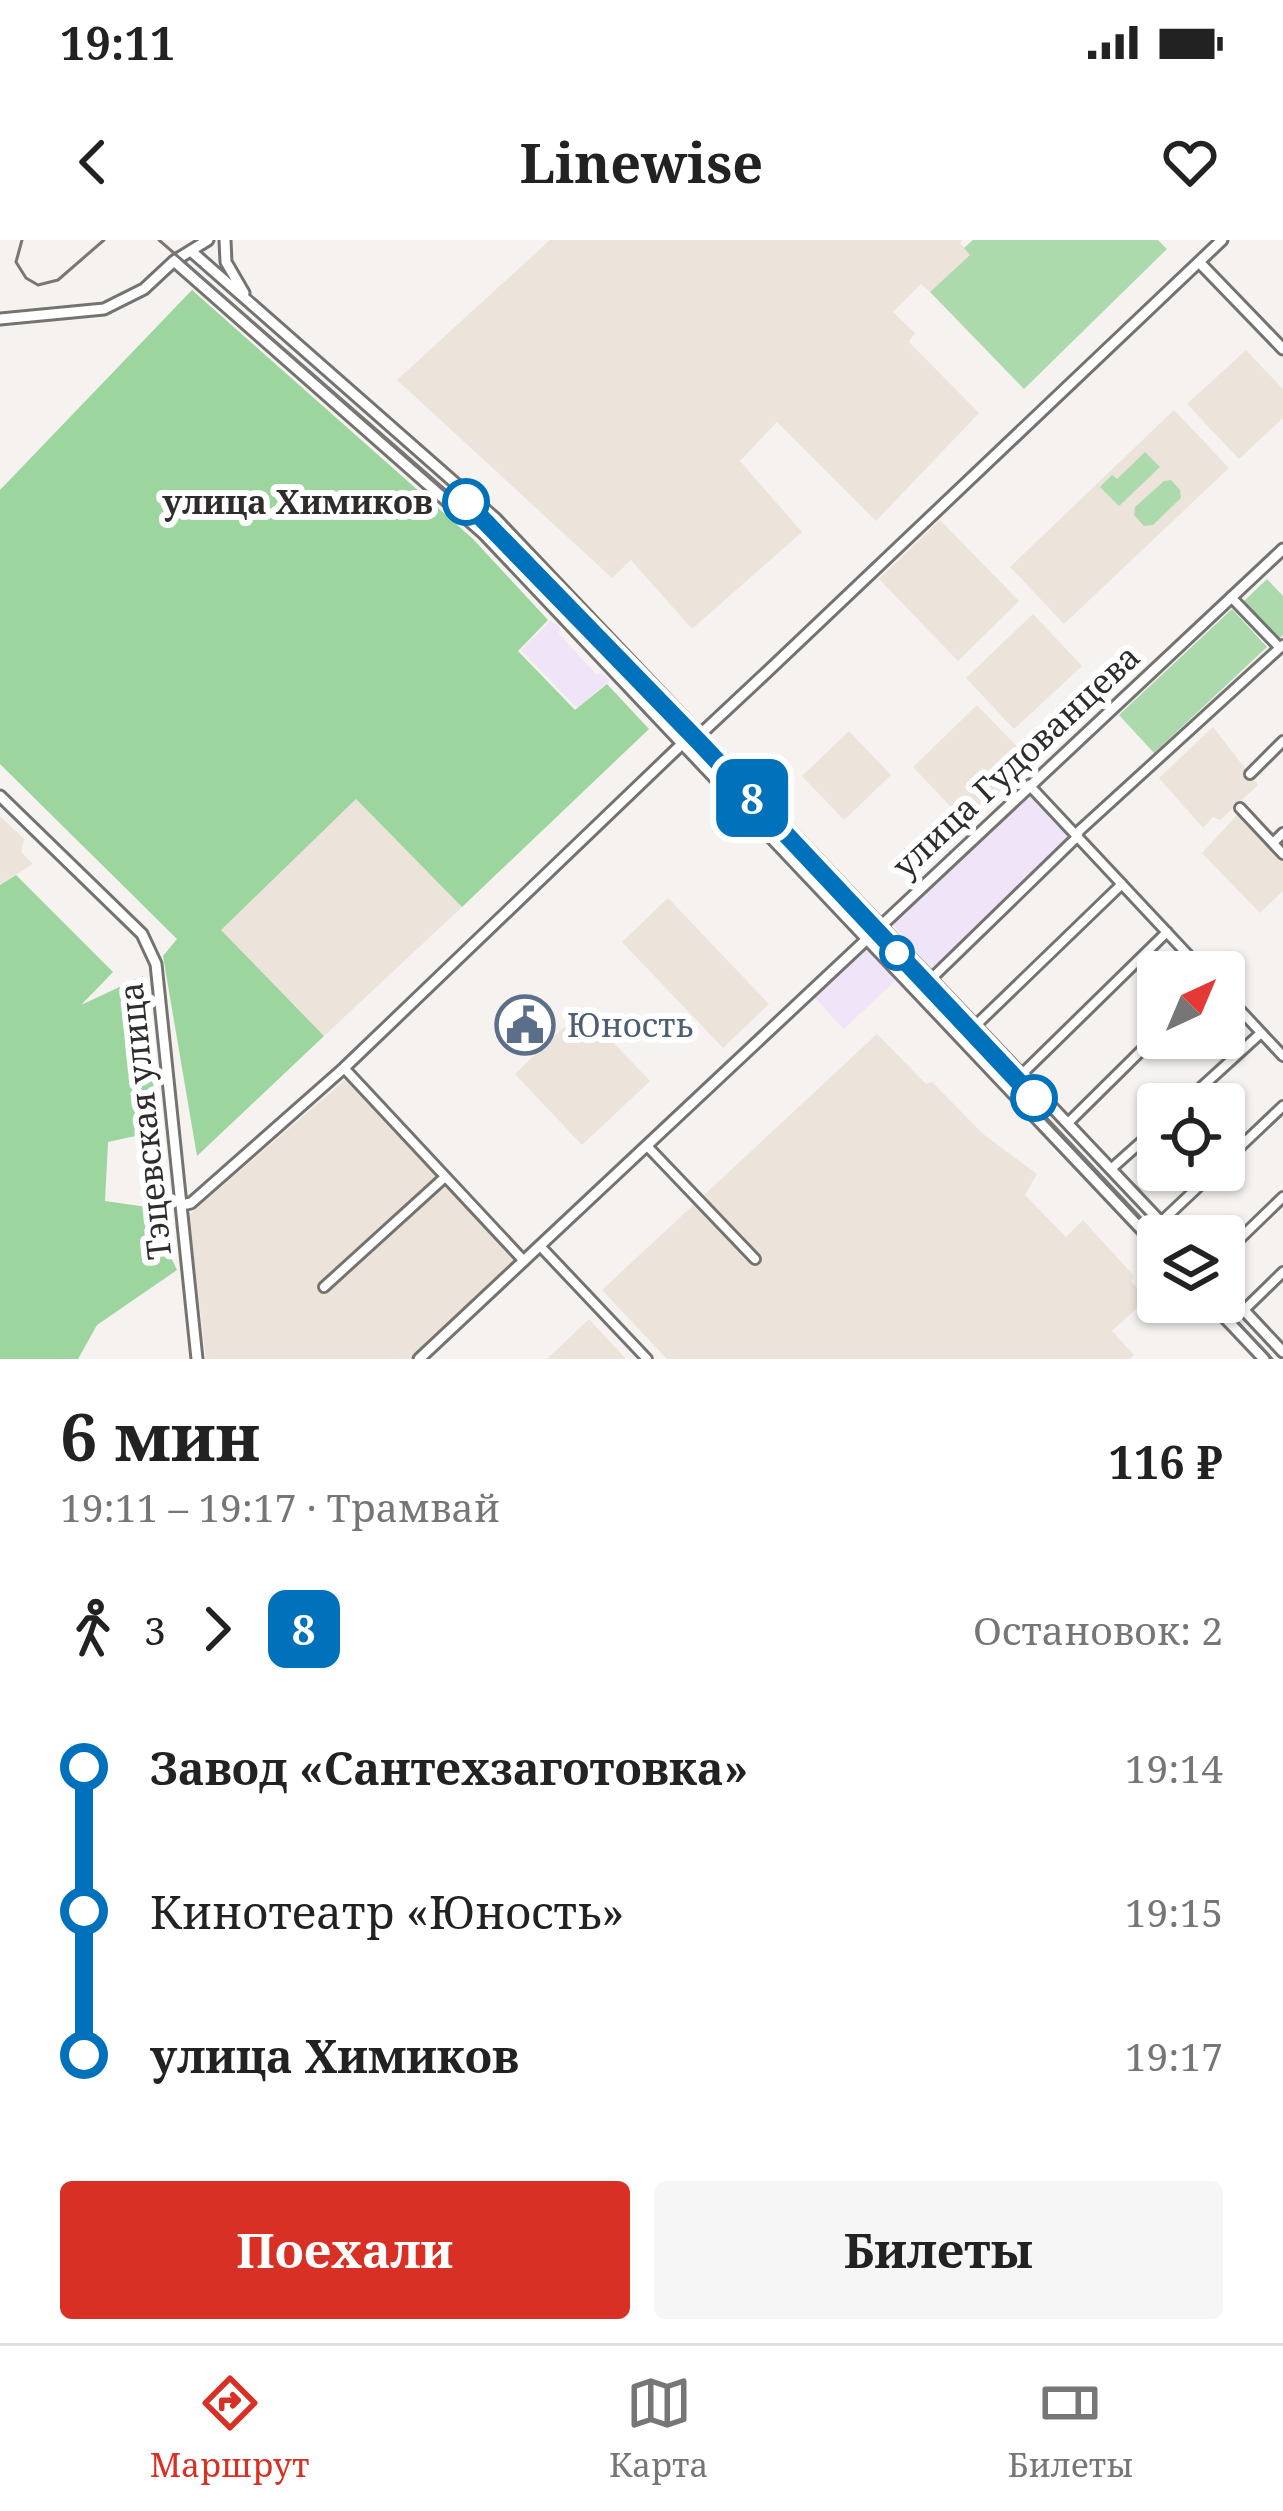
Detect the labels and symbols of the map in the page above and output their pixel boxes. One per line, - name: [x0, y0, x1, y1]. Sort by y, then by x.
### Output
- place label: улица Химиков: [162, 479, 433, 524]
- marker: улица Химиков: [444, 480, 488, 524]
- street label: улица Гудованцева: [882, 634, 1149, 887]
- line badge: 8: [713, 759, 791, 837]
- unlabelled marker: [881, 937, 913, 969]
- north arrow: [1137, 951, 1245, 1059]
- street label: Тэцевская улица: [108, 980, 181, 1262]
- public building icon: Юность: [494, 994, 556, 1056]
- place label: Юность: [567, 1002, 693, 1047]
- unlabelled marker: [1012, 1076, 1056, 1120]

